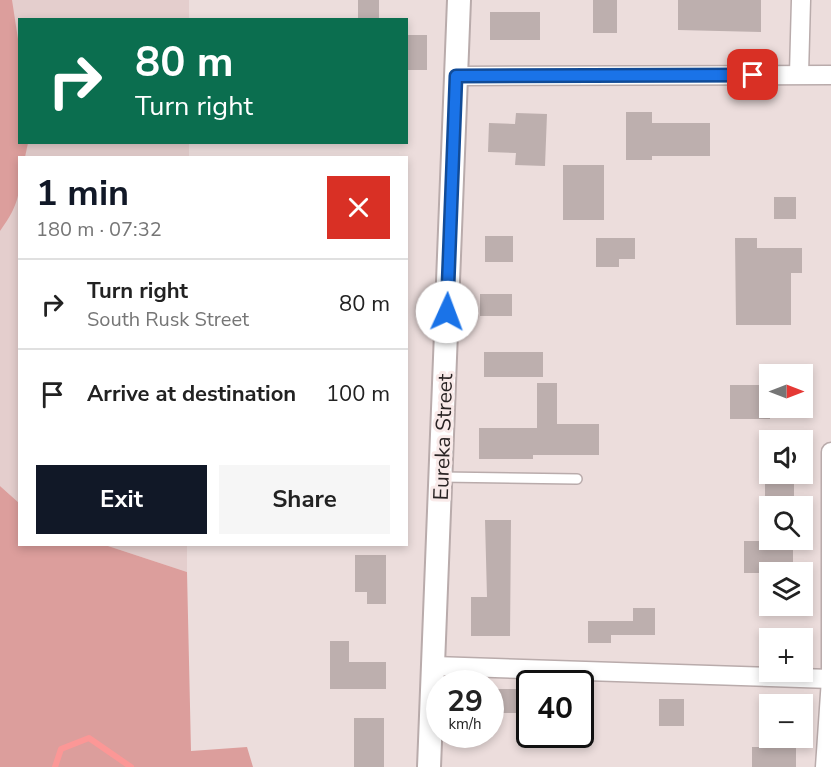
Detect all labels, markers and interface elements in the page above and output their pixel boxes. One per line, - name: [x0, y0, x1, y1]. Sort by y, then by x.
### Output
- text: 80 m: [135, 34, 234, 91]
- icon: right: [36, 42, 114, 120]
- pin: [727, 49, 778, 100]
- icon: arrive: [736, 58, 769, 91]
- text: Turn right: [135, 88, 253, 125]
- text: 1 min: [36, 169, 129, 218]
- button: close: [327, 176, 390, 239]
- text: 180 m · 07:32: [36, 216, 162, 243]
- text: Turn right: [87, 276, 188, 306]
- position arrow: [415, 280, 479, 344]
- icon: right: [36, 288, 69, 321]
- text: 80 m: [339, 289, 390, 319]
- text: South Rusk Street: [87, 306, 249, 333]
- north arrow: [759, 364, 813, 418]
- map controls: [759, 364, 813, 748]
- street label: Eureka Street: [427, 373, 459, 501]
- icon: arrive: [36, 378, 69, 411]
- text: Arrive at destination: [87, 379, 296, 409]
- text: 100 m: [326, 379, 390, 409]
- button: sound: [759, 430, 813, 484]
- button: Exit: [36, 465, 207, 534]
- button: Share: [219, 465, 390, 534]
- button: search: [759, 496, 813, 550]
- button: layers: [759, 562, 813, 616]
- button: +: [759, 628, 813, 682]
- speed limit sign: 40: [516, 670, 594, 748]
- text: 29: [447, 681, 483, 722]
- button: −: [759, 694, 813, 748]
- text: km/h: [448, 714, 482, 734]

